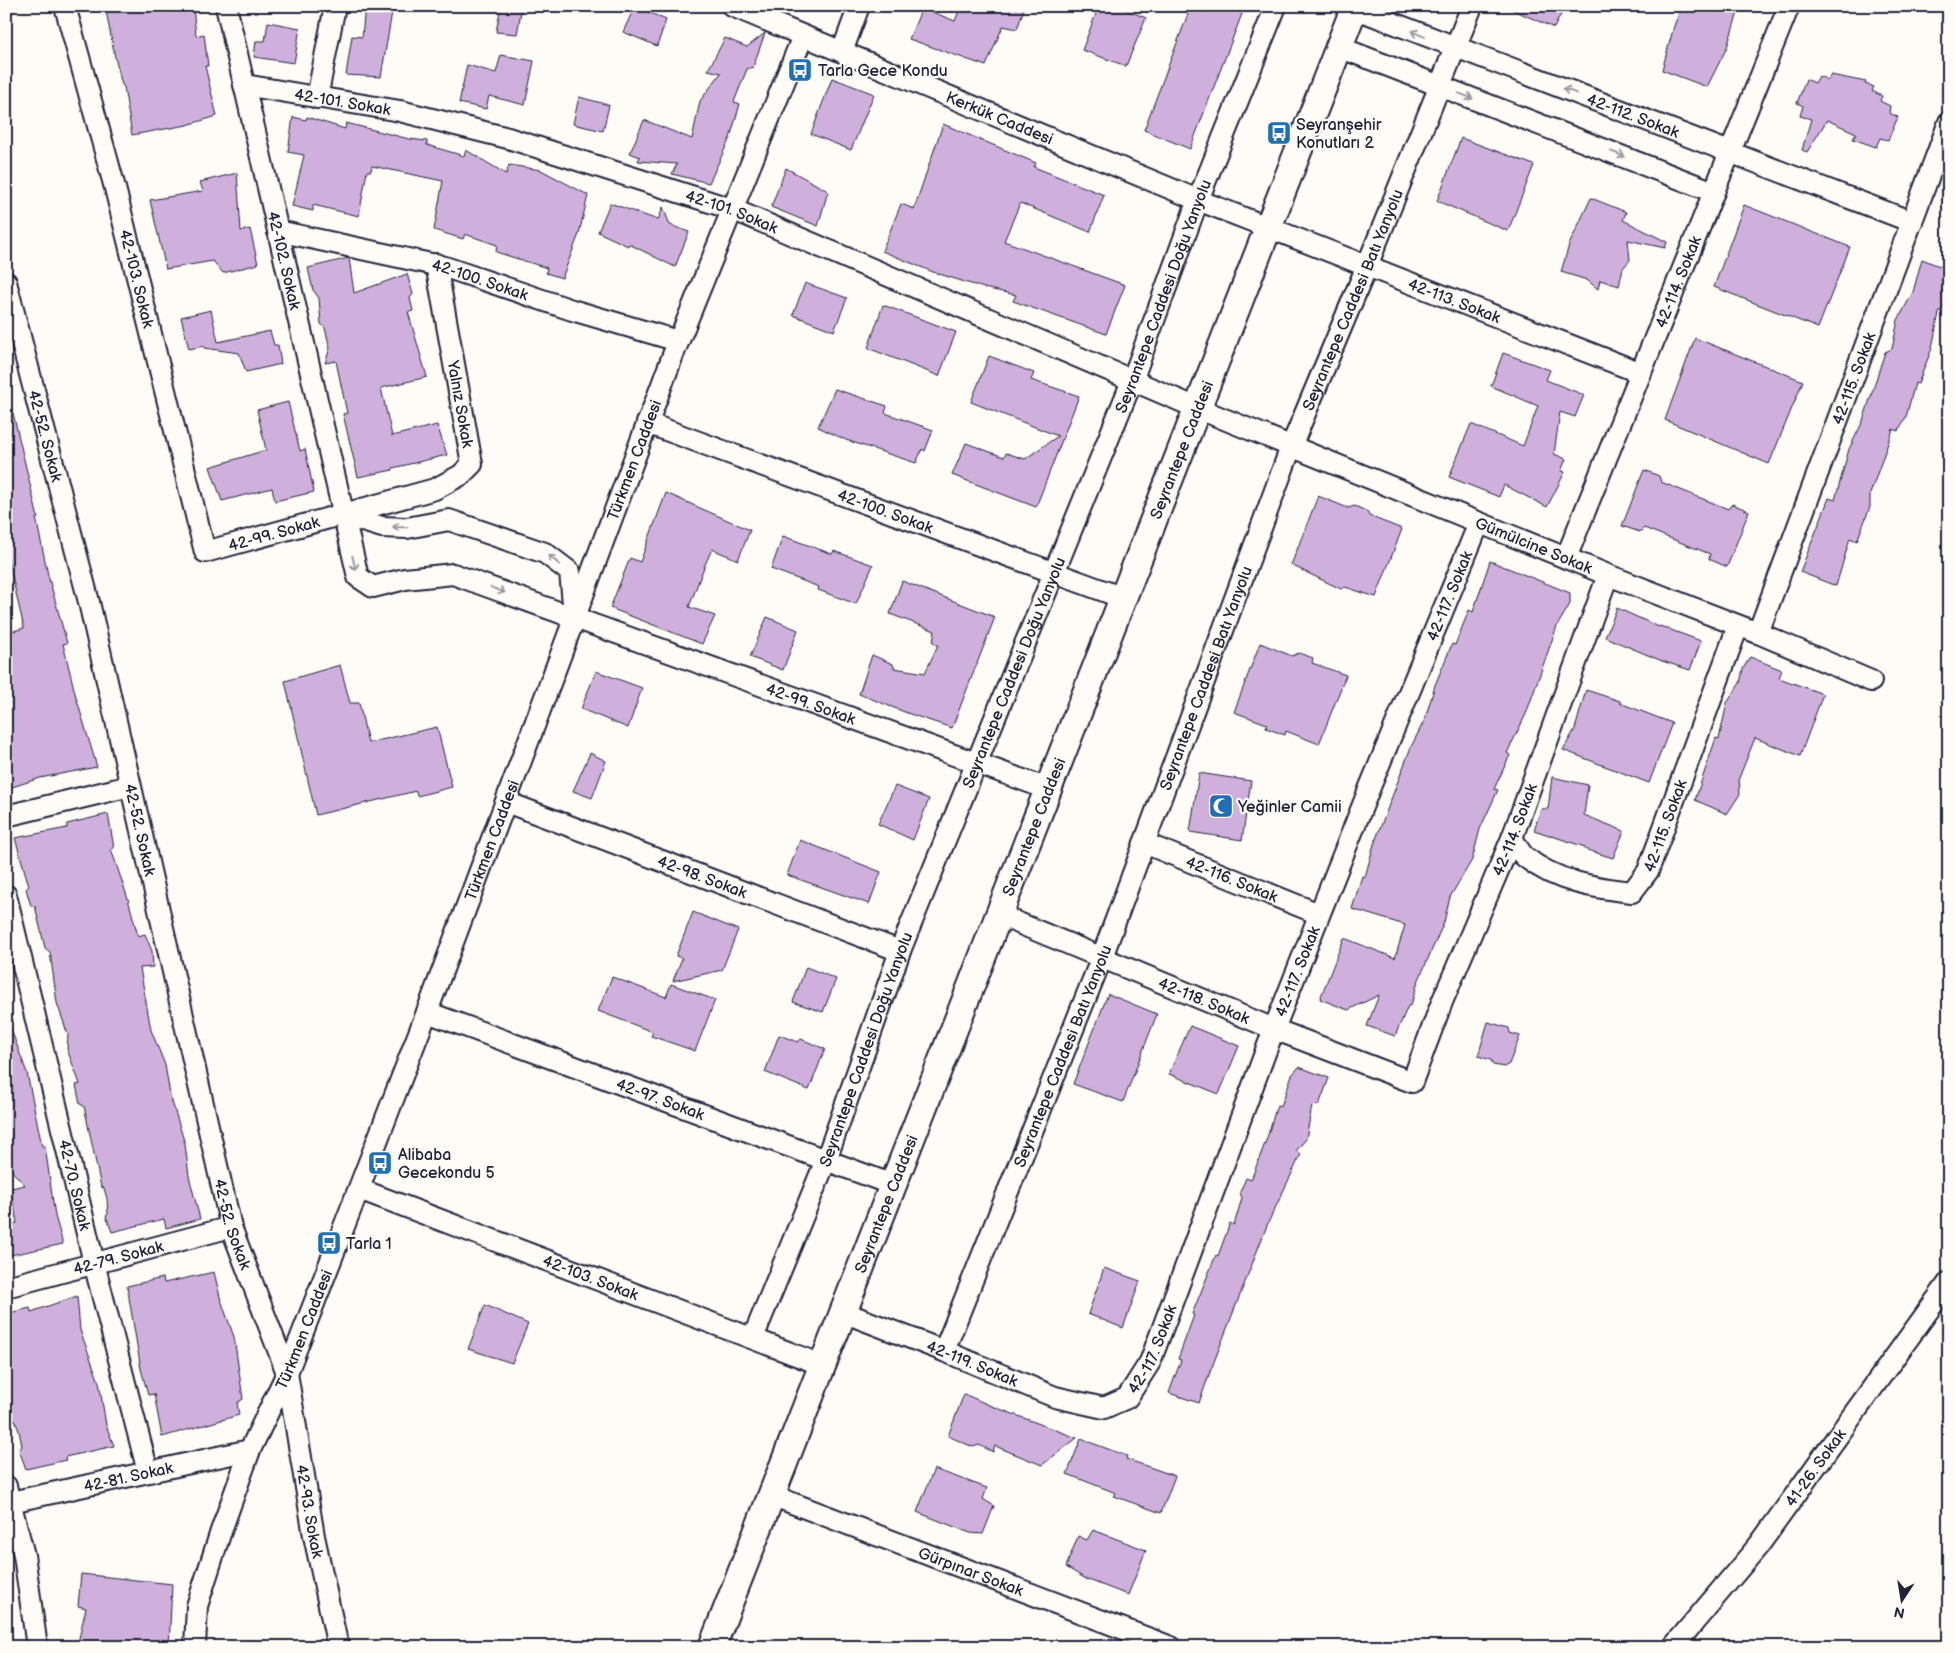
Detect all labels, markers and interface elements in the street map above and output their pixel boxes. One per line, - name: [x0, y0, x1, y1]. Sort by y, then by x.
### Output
- one-way arrow: [1411, 28, 1426, 37]
- bus stop icon: Tarla Gece Kondu: [787, 57, 813, 83]
- place label: Tarla Gece Kondu: [818, 62, 948, 81]
- street label: 42-101. Sokak: [293, 86, 392, 120]
- one-way arrow: [1563, 86, 1578, 95]
- street label: Kerkük Caddesi: [943, 88, 1056, 150]
- street label: 42-112. Sokak: [1584, 90, 1682, 143]
- one-way arrow: [1458, 92, 1473, 101]
- place label: Seyranşehir Konutları 2: [1296, 116, 1382, 153]
- bus stop icon: Seyranşehir Konutları 2: [1266, 120, 1292, 146]
- one-way arrow: [1610, 151, 1625, 160]
- street label: Seyrantepe Caddesi Doğu Yanyolu: [1112, 177, 1216, 416]
- street label: 42-101. Sokak: [683, 187, 781, 239]
- street label: Seyrantepe Caddesi Batı Yanyolu: [1299, 187, 1408, 414]
- street label: 42-102. Sokak: [263, 210, 304, 312]
- street label: 42-103. Sokak: [115, 228, 157, 330]
- street label: 42-114. Sokak: [1652, 233, 1706, 331]
- street label: 42-100. Sokak: [430, 256, 531, 306]
- street label: 42-113. Sokak: [1405, 275, 1503, 328]
- street label: 42-115. Sokak: [1829, 330, 1881, 428]
- street label: Yalnız Sokak: [442, 358, 477, 450]
- street label: Seyrantepe Caddesi: [1147, 378, 1218, 522]
- street label: 42-52. Sokak: [23, 388, 66, 484]
- street label: Türkmen Caddesi: [604, 398, 666, 523]
- street label: 42-100. Sokak: [834, 486, 935, 538]
- street label: 42-99. Sokak: [226, 513, 322, 556]
- street label: Gümülcine Sokak: [1472, 514, 1595, 579]
- one-way arrow: [393, 522, 409, 532]
- street label: 42-117. Sokak: [1423, 548, 1477, 644]
- one-way arrow: [350, 554, 359, 570]
- one-way arrow: [548, 555, 561, 566]
- street label: Seyrantepe Caddesi Doğu Yanyolu: [959, 555, 1070, 791]
- street label: Seyrantepe Caddesi Batı Yanyolu: [1157, 564, 1257, 793]
- one-way arrow: [490, 586, 505, 596]
- street label: 42-99. Sokak: [763, 680, 858, 730]
- street label: Seyrantepe Caddesi: [999, 755, 1070, 899]
- street label: 42-115. Sokak: [1640, 777, 1692, 875]
- street label: Türkmen Caddesi: [462, 778, 524, 903]
- street label: 42-114. Sokak: [1489, 781, 1542, 879]
- street label: 42-52. Sokak: [120, 782, 159, 878]
- mosque icon: Yeğinler Camii: [1208, 793, 1234, 819]
- place label: Yeğinler Camii: [1237, 798, 1342, 817]
- street label: 42-98. Sokak: [655, 852, 749, 903]
- street label: 42-116. Sokak: [1183, 853, 1280, 907]
- street label: 42-117. Sokak: [1272, 924, 1325, 1020]
- street label: Seyrantepe Caddesi Doğu Yanyolu: [816, 930, 918, 1170]
- street label: Seyrantepe Caddesi Batı Yanyolu: [1011, 943, 1117, 1170]
- street label: 42-118. Sokak: [1155, 974, 1252, 1029]
- street label: 42-97. Sokak: [613, 1075, 707, 1125]
- street label: Seyrantepe Caddesi: [851, 1133, 923, 1276]
- street label: 42-70. Sokak: [54, 1138, 94, 1233]
- place label: Alibaba Gecekondu 5: [398, 1146, 495, 1183]
- bus stop icon: Alibaba Gecekondu 5: [367, 1150, 393, 1176]
- street label: 42-52. Sokak: [209, 1177, 254, 1273]
- bus stop icon: Tarla 1: [316, 1230, 342, 1256]
- place label: Tarla 1: [346, 1235, 392, 1254]
- street label: 42-79. Sokak: [71, 1237, 166, 1280]
- street label: 42-103. Sokak: [540, 1252, 641, 1305]
- street label: Türkmen Caddesi: [273, 1267, 337, 1393]
- street label: 42-117. Sokak: [1124, 1302, 1181, 1398]
- street label: 42-119. Sokak: [923, 1337, 1020, 1392]
- street label: 41-26. Sokak: [1782, 1426, 1851, 1511]
- street label: 42-81. Sokak: [82, 1459, 175, 1497]
- street label: 42-93. Sokak: [291, 1463, 327, 1560]
- street label: Gürpınar Sokak: [915, 1544, 1026, 1601]
- north arrow: [1878, 1576, 1928, 1626]
- text: N: [1892, 1603, 1906, 1622]

